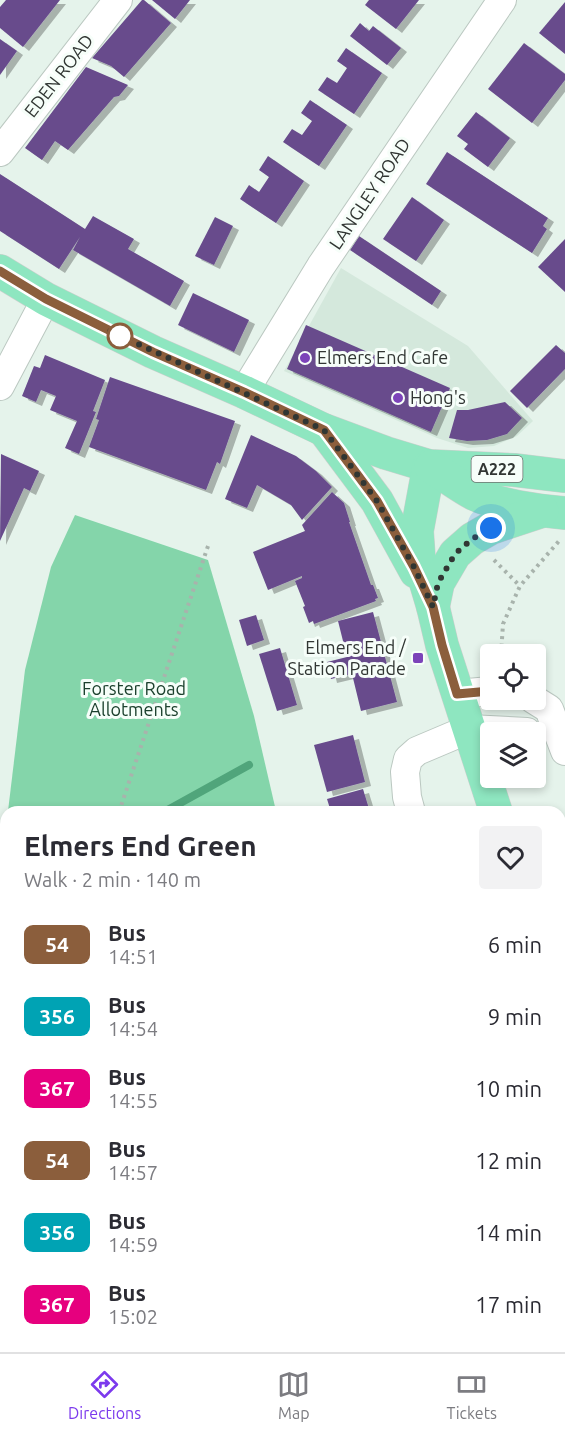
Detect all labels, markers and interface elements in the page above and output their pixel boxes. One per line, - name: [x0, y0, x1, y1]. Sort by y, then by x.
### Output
- street label: EDEN ROAD: [20, 30, 97, 121]
- street label: LANGLEY ROAD: [325, 134, 414, 253]
- unlabelled marker: [107, 323, 133, 349]
- place label: Elmers End Cafe: [317, 347, 448, 367]
- marker: Elmers End Cafe: [298, 351, 312, 365]
- place label: Hong's: [410, 387, 466, 407]
- marker: Hong's: [391, 391, 405, 405]
- road number: A222: [472, 456, 522, 482]
- your location: [476, 513, 506, 543]
- place label: Elmers End / Station Parade: [288, 637, 407, 678]
- map controls: [480, 644, 546, 788]
- button: locate: [480, 644, 546, 710]
- marker: Elmers End / Station Parade: [411, 651, 425, 665]
- park label: Forster Road Allotments: [82, 678, 186, 719]
- button: layers: [480, 722, 546, 788]
- button: heart: [479, 826, 542, 889]
- text: Elmers End Green: [24, 830, 257, 861]
- text: Walk · 2 min · 140 m: [24, 868, 201, 891]
- text: Bus: [108, 920, 146, 945]
- text: 54: [45, 932, 69, 956]
- text: 6 min: [488, 932, 542, 957]
- text: 14:51: [108, 945, 158, 968]
- text: Bus: [108, 992, 146, 1017]
- text: 356: [39, 1004, 75, 1028]
- text: 9 min: [488, 1004, 542, 1029]
- text: 14:54: [108, 1017, 158, 1040]
- text: Bus: [108, 1064, 146, 1089]
- text: 367: [39, 1076, 75, 1100]
- text: 10 min: [475, 1076, 542, 1101]
- text: 14:55: [108, 1089, 158, 1112]
- text: Bus: [108, 1136, 146, 1161]
- text: 54: [45, 1148, 69, 1172]
- text: 12 min: [475, 1148, 542, 1173]
- text: 14:57: [108, 1161, 158, 1184]
- text: Bus: [108, 1208, 146, 1233]
- text: 356: [39, 1220, 75, 1244]
- text: 14 min: [475, 1220, 542, 1245]
- text: 14:59: [108, 1233, 158, 1256]
- text: Bus: [108, 1280, 146, 1305]
- text: 367: [39, 1292, 75, 1316]
- text: 17 min: [475, 1292, 542, 1317]
- text: 15:02: [108, 1305, 158, 1328]
- tab: Directions: [68, 1368, 141, 1422]
- tab: Map: [277, 1368, 310, 1422]
- tab: Tickets: [446, 1368, 497, 1422]

